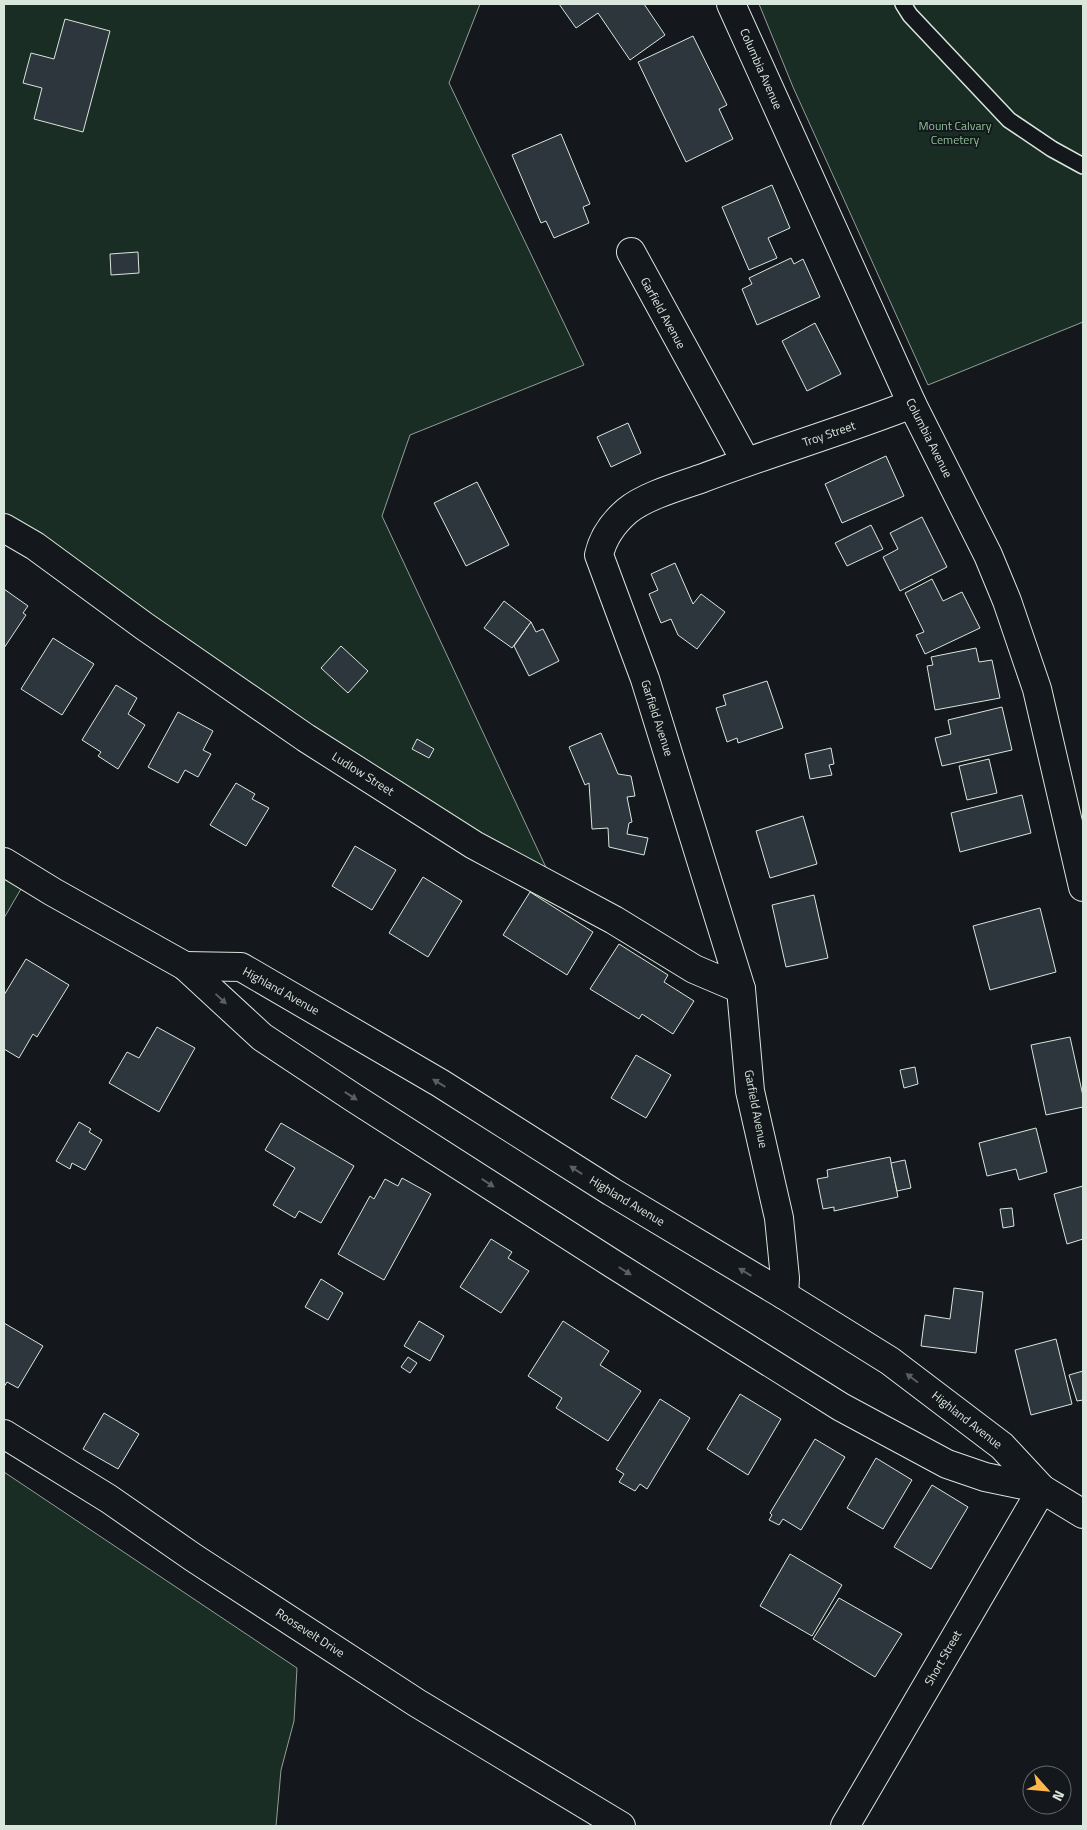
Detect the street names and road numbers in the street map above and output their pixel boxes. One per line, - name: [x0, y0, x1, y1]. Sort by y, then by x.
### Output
- street label: Columbia Avenue: [735, 25, 788, 112]
- street label: Garfield Avenue: [636, 273, 691, 352]
- street label: Columbia Avenue: [901, 395, 958, 481]
- street label: Troy Street: [800, 415, 859, 451]
- street label: Garfield Avenue: [636, 677, 679, 759]
- street label: Ludlow Street: [328, 747, 399, 801]
- street label: Highland Avenue: [239, 962, 323, 1019]
- street label: Garfield Avenue: [740, 1068, 773, 1150]
- street label: Highland Avenue: [586, 1171, 669, 1231]
- street label: Highland Avenue: [928, 1386, 1007, 1453]
- street label: Roosevelt Drive: [272, 1603, 349, 1662]
- street label: Short Street: [919, 1626, 966, 1689]

